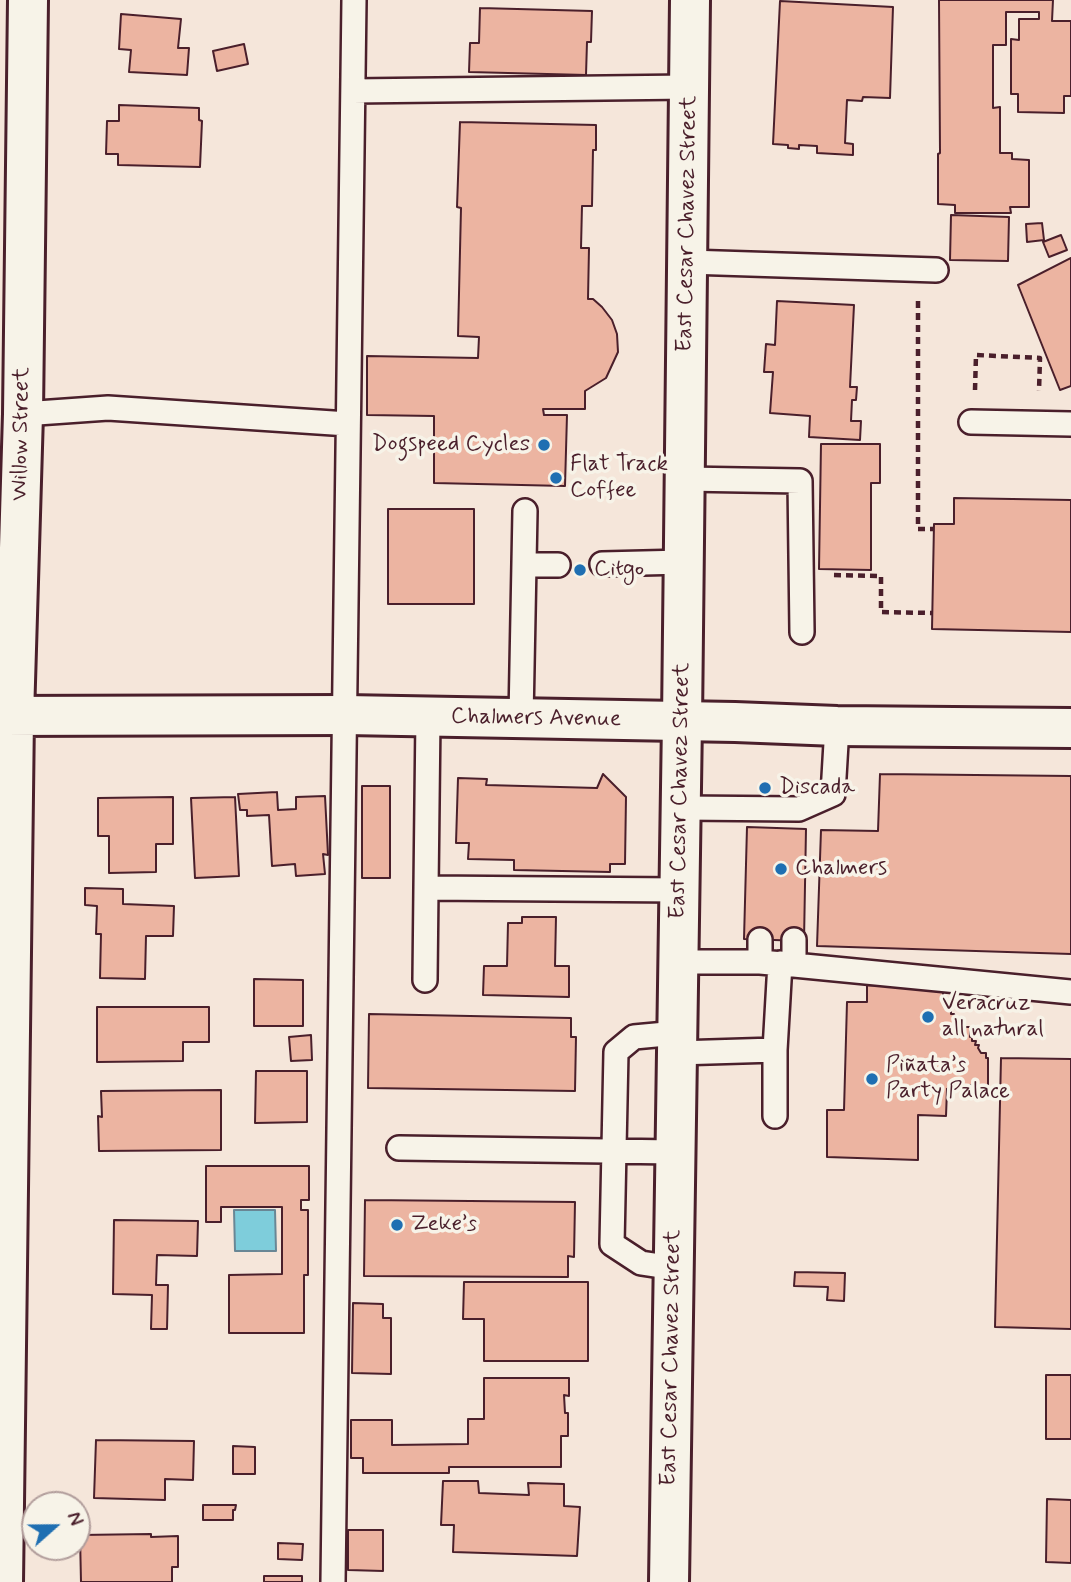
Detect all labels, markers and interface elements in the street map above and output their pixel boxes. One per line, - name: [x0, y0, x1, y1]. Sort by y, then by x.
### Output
- street label: East Cesar Chavez Street: [672, 96, 704, 352]
- street label: Willow Street: [7, 367, 37, 501]
- place label: Dogspeed Cycles: [372, 431, 530, 459]
- marker: Dogspeed Cycles: [536, 437, 552, 453]
- place label: Flat Track Coffee: [570, 451, 668, 505]
- marker: Flat Track Coffee: [548, 470, 564, 486]
- place label: Citgo: [594, 556, 644, 584]
- marker: Citgo: [572, 562, 588, 578]
- street label: East Cesar Chavez Street: [665, 663, 697, 919]
- street label: Chalmers Avenue: [451, 704, 621, 734]
- place label: Discada: [779, 774, 855, 802]
- marker: Discada: [757, 780, 773, 796]
- place label: Chalmers: [795, 855, 887, 883]
- marker: Chalmers: [773, 861, 789, 877]
- place label: Veracruz all natural: [942, 990, 1044, 1044]
- marker: Veracruz all natural: [920, 1009, 936, 1025]
- place label: Piñata’s Party Palace: [886, 1052, 1010, 1106]
- marker: Piñata’s Party Palace: [864, 1071, 880, 1087]
- place label: Zeke’s: [411, 1211, 477, 1239]
- marker: Zeke’s: [389, 1217, 405, 1233]
- street label: East Cesar Chavez Street: [656, 1230, 688, 1486]
- north arrow: [21, 1491, 91, 1561]
- text: N: [60, 1509, 88, 1529]

